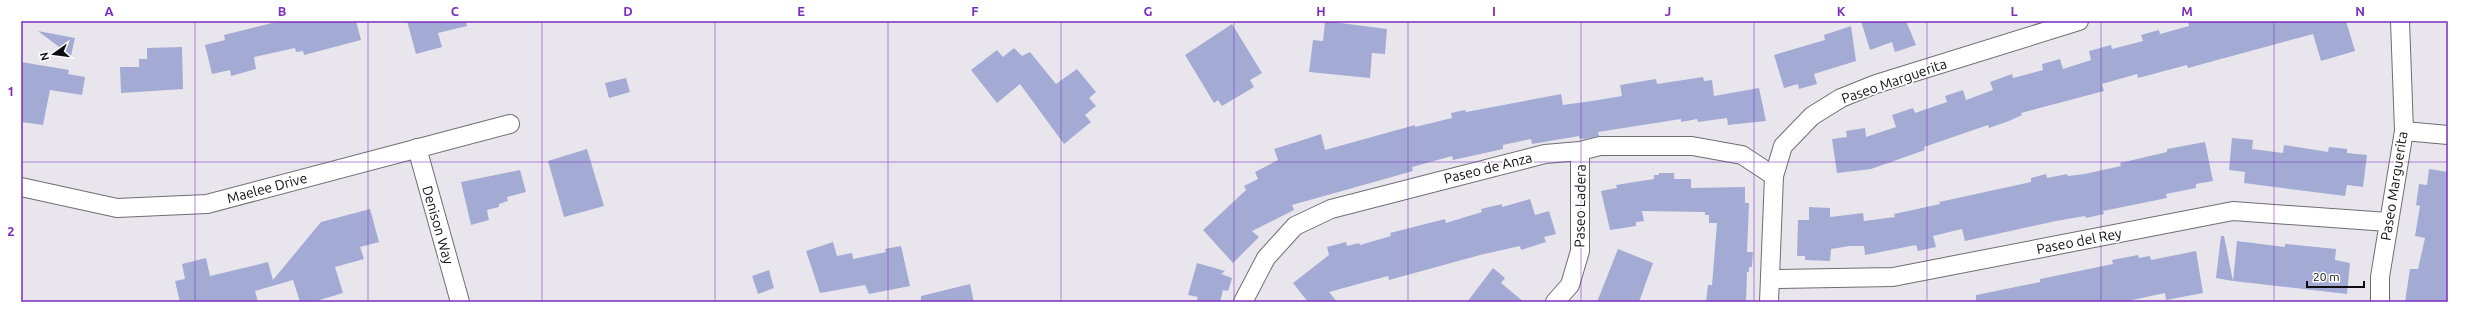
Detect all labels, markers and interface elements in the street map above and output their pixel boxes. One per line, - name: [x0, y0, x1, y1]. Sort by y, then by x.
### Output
- text: A: [104, 4, 114, 18]
- text: B: [278, 4, 287, 18]
- text: C: [451, 4, 460, 18]
- text: D: [623, 4, 633, 18]
- text: E: [797, 4, 805, 18]
- text: F: [971, 4, 979, 18]
- text: G: [1144, 4, 1153, 18]
- text: H: [1316, 4, 1326, 18]
- text: I: [1492, 4, 1496, 18]
- text: J: [1665, 4, 1671, 18]
- text: K: [1837, 4, 1846, 18]
- text: L: [2010, 4, 2018, 18]
- text: M: [2181, 4, 2193, 18]
- text: N: [2355, 4, 2365, 18]
- north arrow: [34, 34, 74, 74]
- text: N: [37, 51, 51, 62]
- street label: Paseo Marguerita: [1839, 55, 1949, 107]
- text: 1: [7, 84, 15, 98]
- street label: Paseo Marguerita: [2377, 130, 2411, 242]
- street label: Paseo de Anza: [1442, 149, 1534, 187]
- street label: Paseo Ladera: [1571, 164, 1589, 248]
- street label: Maelee Drive: [225, 170, 309, 206]
- street label: Denison Way: [419, 184, 457, 266]
- text: 2: [7, 224, 15, 238]
- street label: Paseo del Rey: [2035, 225, 2123, 257]
- scale bar: [2307, 263, 2364, 289]
- text: 20 m: [2313, 270, 2340, 283]

